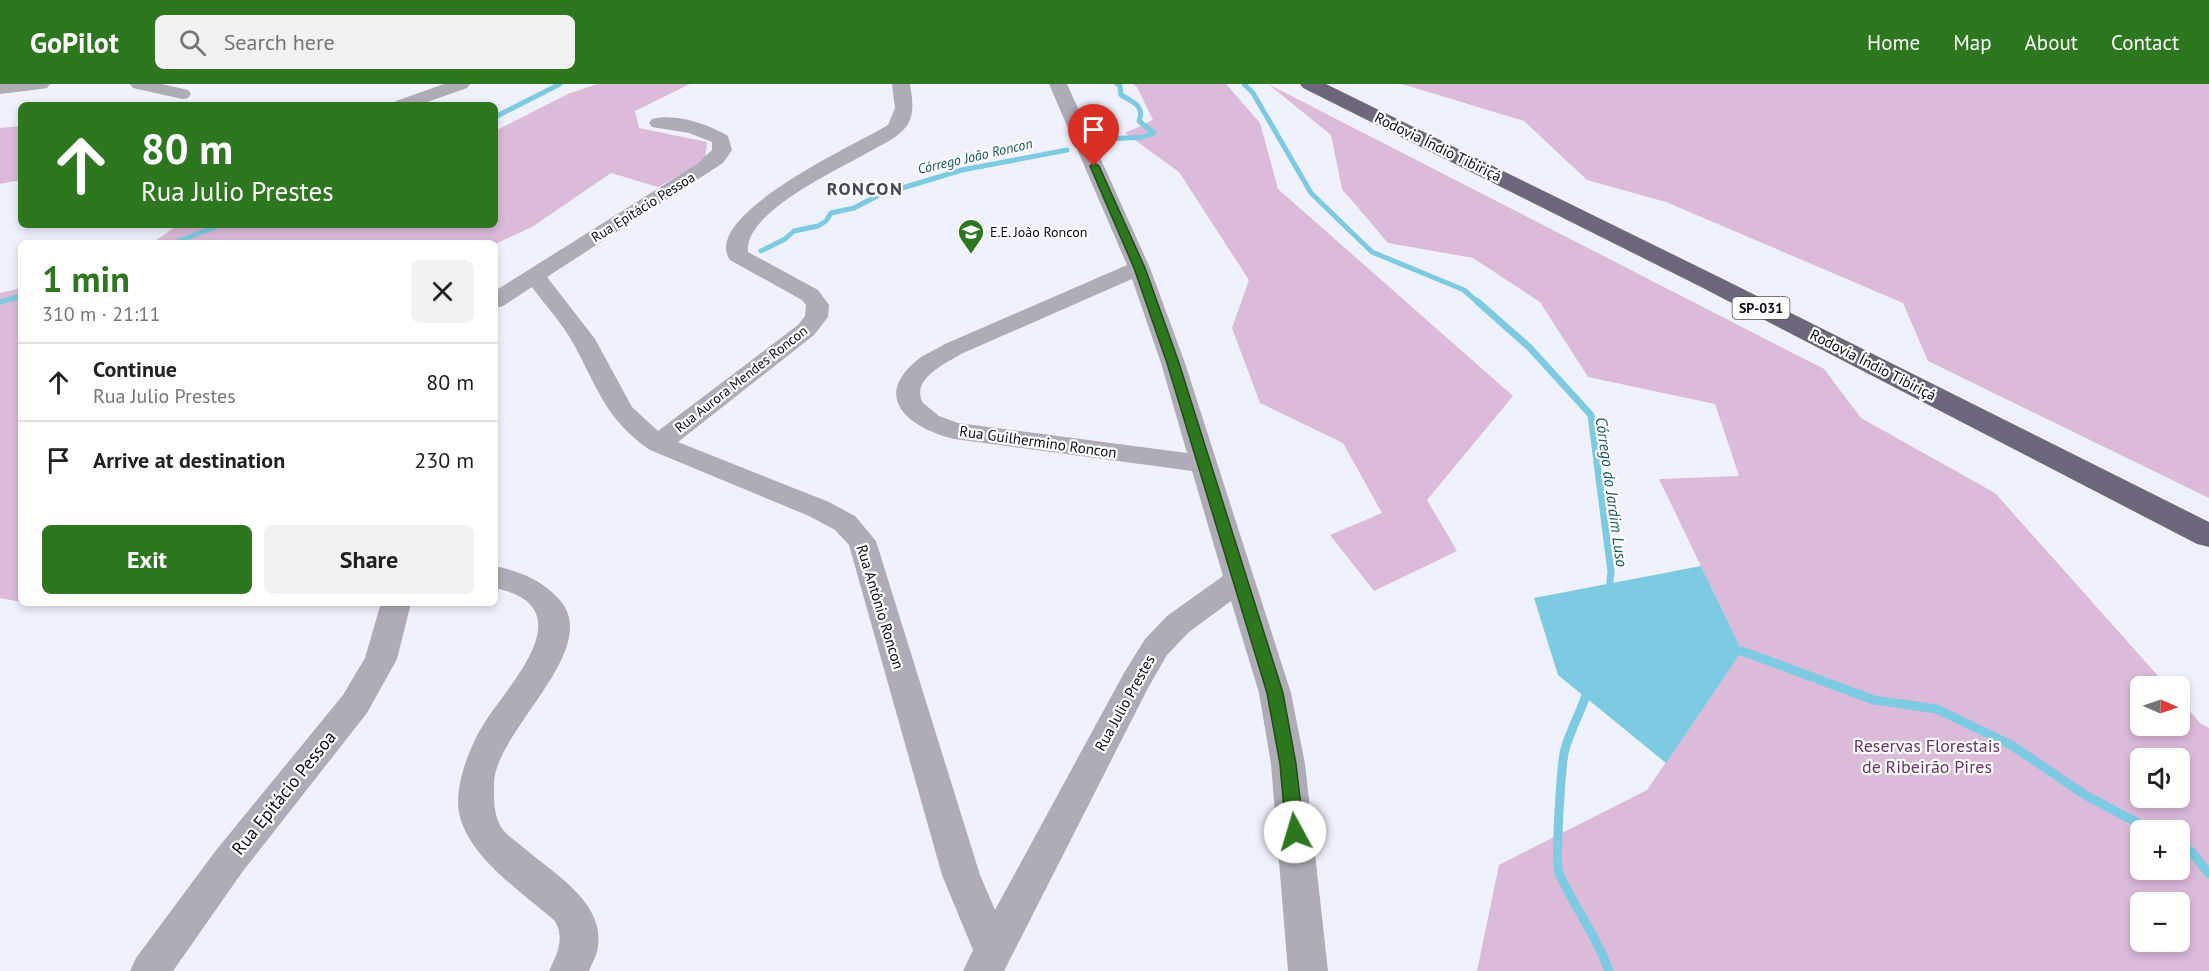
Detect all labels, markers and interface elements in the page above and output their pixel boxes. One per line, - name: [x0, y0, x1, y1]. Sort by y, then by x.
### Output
- search box: [155, 15, 575, 69]
- text: GoPilot: [30, 24, 119, 61]
- icon: search: [176, 26, 209, 59]
- text: Search here: [224, 28, 335, 56]
- text: Home: [1867, 29, 1920, 56]
- text: Map: [1953, 29, 1992, 56]
- text: About: [2025, 29, 2078, 56]
- text: Contact: [2111, 29, 2179, 56]
- pin: [1068, 104, 1119, 166]
- street label: Rodovia Índio Tibiriçá: [1372, 108, 1505, 186]
- icon: arrive: [1077, 113, 1110, 146]
- text: 80 m: [141, 121, 233, 176]
- icon: ahead: [42, 126, 120, 204]
- water label: Córrego João Roncon: [916, 134, 1034, 178]
- street label: Rua Epitácio Pessoa: [588, 168, 698, 246]
- text: Rua Julio Prestes: [141, 174, 334, 208]
- district label: RONCON: [827, 177, 903, 200]
- school or university icon: E.E. João Roncon: [956, 217, 986, 255]
- place label: E.E. João Roncon: [990, 223, 1087, 241]
- text: 1 min: [42, 255, 130, 302]
- button: close: [411, 260, 474, 323]
- road number: SP-031: [1732, 297, 1790, 319]
- text: 310 m · 21:11: [42, 301, 160, 327]
- street label: Rua Aurora Mendes Roncon: [671, 322, 811, 436]
- street label: Rodovia Índio Tibiriçá: [1807, 325, 1939, 405]
- text: Continue: [93, 355, 177, 383]
- icon: ahead: [42, 366, 75, 399]
- text: 80 m: [426, 368, 474, 396]
- text: Rua Julio Prestes: [93, 383, 236, 409]
- water label: Córrego do Jardim Luso: [1592, 416, 1632, 568]
- street label: Rua Guilhermino Roncon: [958, 421, 1118, 462]
- icon: arrive: [42, 444, 75, 477]
- text: Arrive at destination: [93, 446, 285, 474]
- text: 230 m: [414, 446, 474, 474]
- button: Exit: [42, 525, 252, 594]
- button: Share: [264, 525, 474, 594]
- street label: Rua Antônio Roncon: [853, 542, 908, 671]
- street label: Rua Julio Prestes: [1090, 651, 1159, 754]
- north arrow: [2130, 676, 2190, 736]
- map controls: [2130, 676, 2190, 952]
- street label: Rua Epitácio Pessoa: [227, 726, 341, 859]
- park label: Reservas Florestais de Ribeirão Pires: [1854, 734, 2000, 778]
- button: sound: [2130, 748, 2190, 808]
- position arrow: [1263, 800, 1327, 864]
- button: +: [2130, 820, 2190, 880]
- button: −: [2130, 892, 2190, 952]

